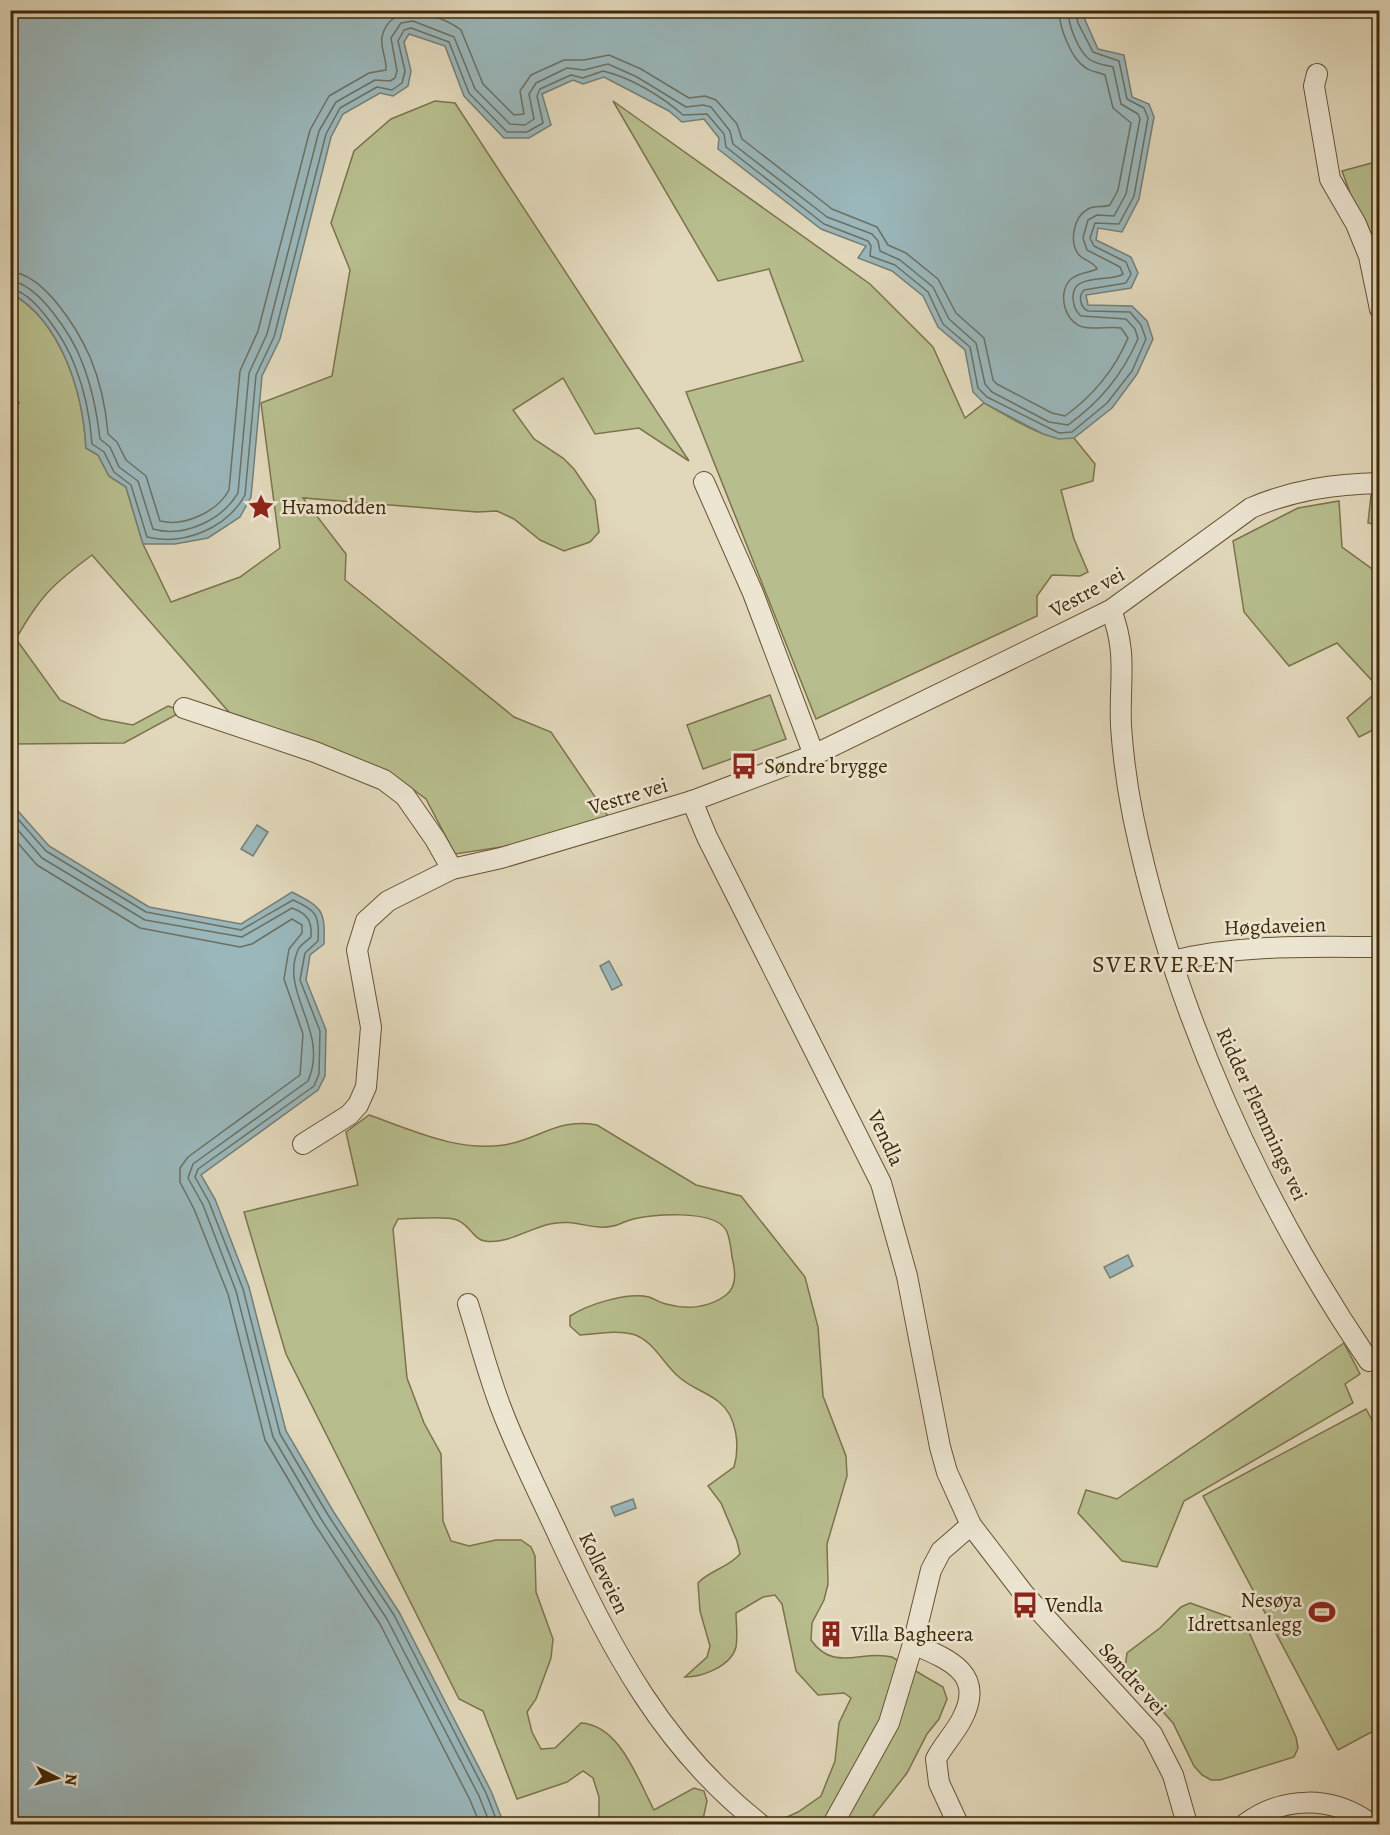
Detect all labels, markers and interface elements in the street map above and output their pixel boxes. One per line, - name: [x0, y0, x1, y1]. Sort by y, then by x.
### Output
- place icon: Hvamodden: [246, 492, 276, 522]
- place label: Hvamodden: [281, 493, 386, 521]
- street label: Vestre vei: [1044, 560, 1130, 625]
- bus stop icon: Søndre brygge: [729, 751, 759, 781]
- place label: Søndre brygge: [764, 752, 888, 780]
- street label: Vestre vei: [584, 771, 671, 822]
- street label: Høgdaveien: [1223, 910, 1327, 942]
- district label: SVERVEREN: [1092, 948, 1236, 980]
- street label: Ridder Flemmings vei: [1210, 1023, 1314, 1205]
- street label: Vendla: [861, 1105, 911, 1171]
- street label: Kolleveien: [572, 1527, 636, 1619]
- place label: Nesøya Idrettsanlegg: [1187, 1586, 1302, 1638]
- bus stop icon: Vendla: [1010, 1590, 1040, 1620]
- place label: Vendla: [1044, 1591, 1104, 1619]
- sports icon: Nesøya Idrettsanlegg: [1307, 1597, 1337, 1627]
- building icon: Villa Bagheera: [816, 1619, 846, 1649]
- place label: Villa Bagheera: [850, 1620, 974, 1648]
- street label: Søndre vei: [1093, 1636, 1173, 1722]
- north arrow: [27, 1748, 87, 1808]
- text: N: [59, 1773, 82, 1787]

